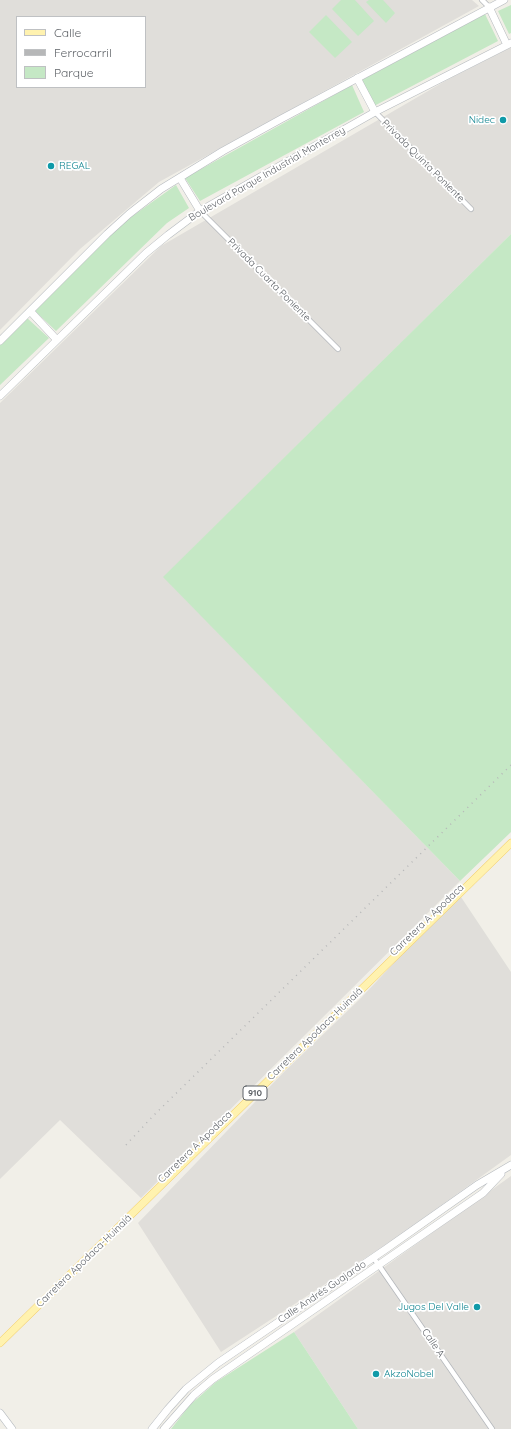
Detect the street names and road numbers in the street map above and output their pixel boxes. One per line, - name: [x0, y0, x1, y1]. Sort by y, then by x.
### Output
- street label: Privada Quinta Poniente: [379, 117, 467, 205]
- street label: Boulevard Parque Industrial Monterrey: [187, 124, 347, 224]
- street label: Privada Cuarta Poniente: [225, 236, 313, 324]
- street label: Carretera A Apodaca: [387, 882, 467, 958]
- street label: Carretera Apodaca-Huinalá: [265, 985, 365, 1083]
- road number: 910: [243, 1086, 267, 1100]
- street label: Carretera A Apodaca: [155, 1109, 235, 1185]
- street label: Carretera Apodaca-Huinalá: [34, 1212, 134, 1310]
- street label: Calle Andrés Guajardo: [276, 1258, 368, 1326]
- street label: Calle A: [419, 1326, 447, 1360]

